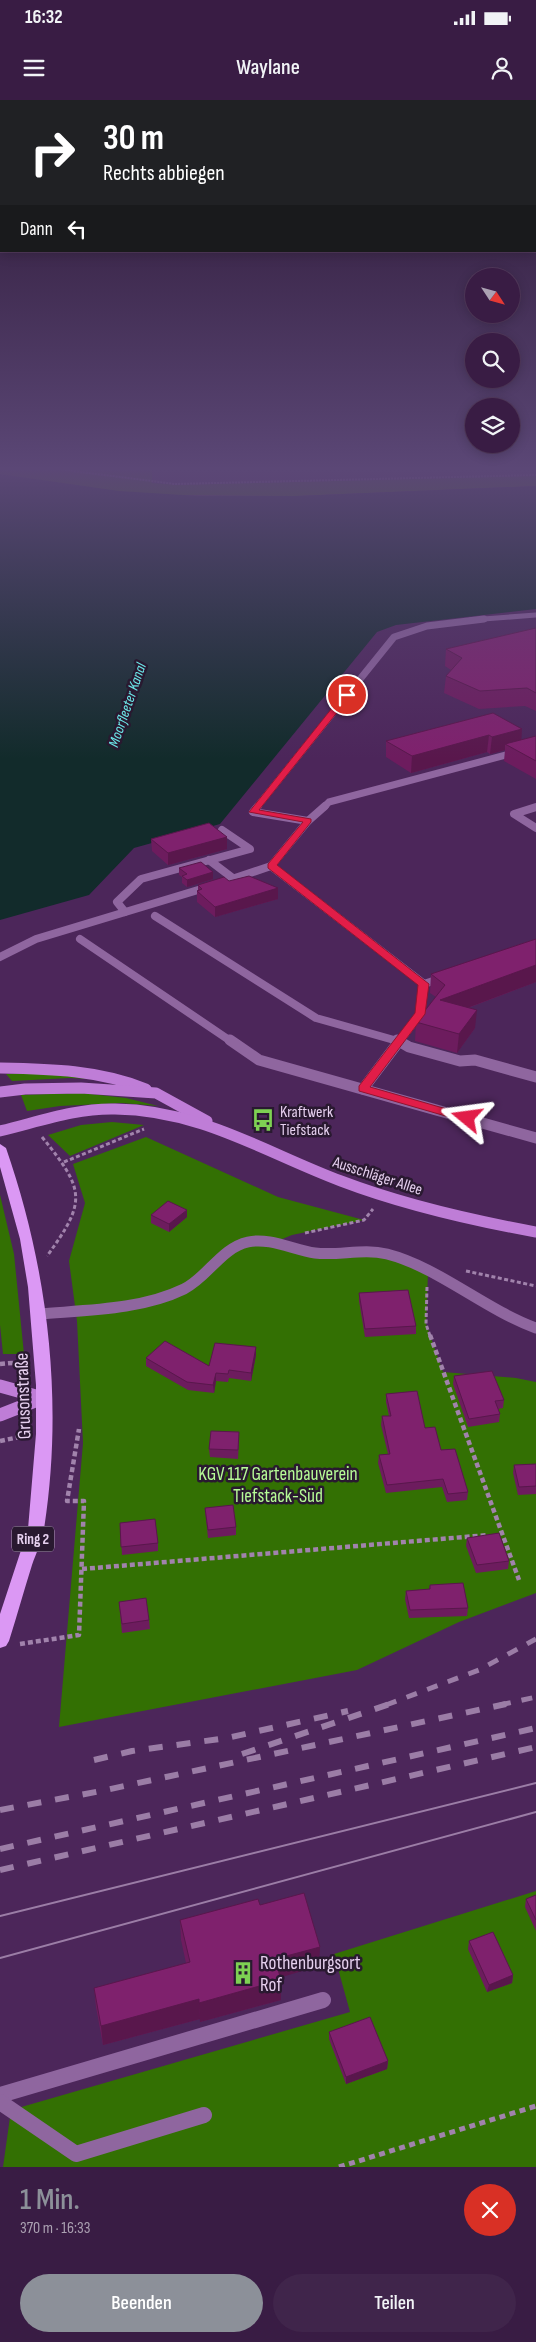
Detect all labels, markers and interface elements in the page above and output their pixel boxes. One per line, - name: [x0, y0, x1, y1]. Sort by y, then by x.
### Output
- text: 16:32: [25, 6, 62, 29]
- icon: menu: [20, 54, 48, 82]
- text: Waylane: [236, 54, 300, 81]
- icon: person: [488, 54, 516, 82]
- text: 30 m: [103, 117, 164, 160]
- icon: right: [20, 120, 85, 185]
- text: Rechts abbiegen: [103, 160, 225, 187]
- icon: left: [63, 215, 91, 243]
- text: Dann: [20, 218, 53, 241]
- north arrow: [465, 268, 520, 322]
- map controls: [465, 268, 520, 453]
- button: search: [465, 333, 520, 388]
- button: layers: [465, 398, 520, 453]
- water label: Moorfleeter Kanal: [104, 659, 151, 750]
- pin: [326, 674, 368, 716]
- icon: arrive: [333, 681, 361, 709]
- position arrow: [440, 1091, 492, 1143]
- place label: Kraftwerk Tiefstack: [280, 1103, 333, 1140]
- bus stop icon: Kraftwerk Tiefstack: [250, 1107, 276, 1133]
- street label: Ausschläger Allee: [329, 1153, 425, 1200]
- street label: Grusonstraße: [10, 1352, 37, 1440]
- park label: KGV 117 Gartenbauverein Tiefstack-Süd: [198, 1463, 358, 1508]
- road number: Ring 2: [12, 1526, 54, 1552]
- place label: Rothenburgsort Rof: [260, 1952, 361, 1997]
- building icon: Rothenburgsort Rof: [230, 1960, 256, 1986]
- text: 1 Min.: [20, 2182, 80, 2218]
- button: close: [464, 2184, 516, 2236]
- text: 370 m · 16:33: [20, 2219, 90, 2238]
- button: Beenden: [20, 2274, 263, 2332]
- button: Teilen: [273, 2274, 516, 2332]

